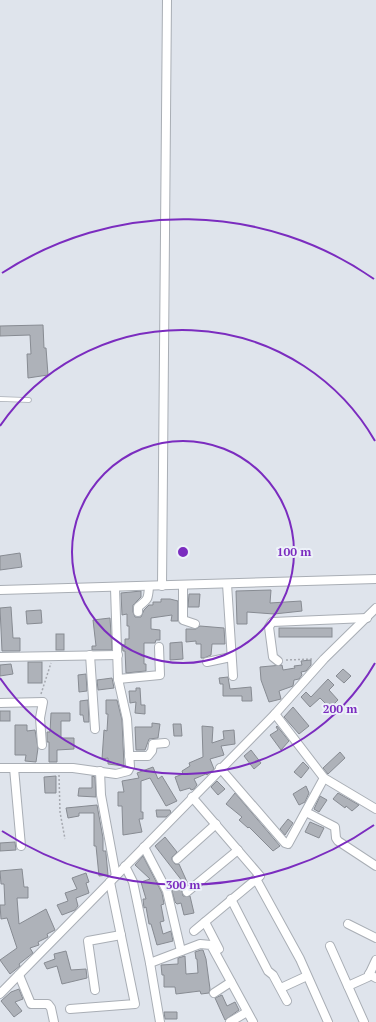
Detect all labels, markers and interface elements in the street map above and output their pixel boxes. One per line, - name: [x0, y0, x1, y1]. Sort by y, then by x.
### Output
- text: 100 m: [277, 544, 311, 559]
- centre of rings: [176, 545, 190, 559]
- text: 200 m: [323, 701, 357, 716]
- text: 300 m: [166, 877, 200, 892]

